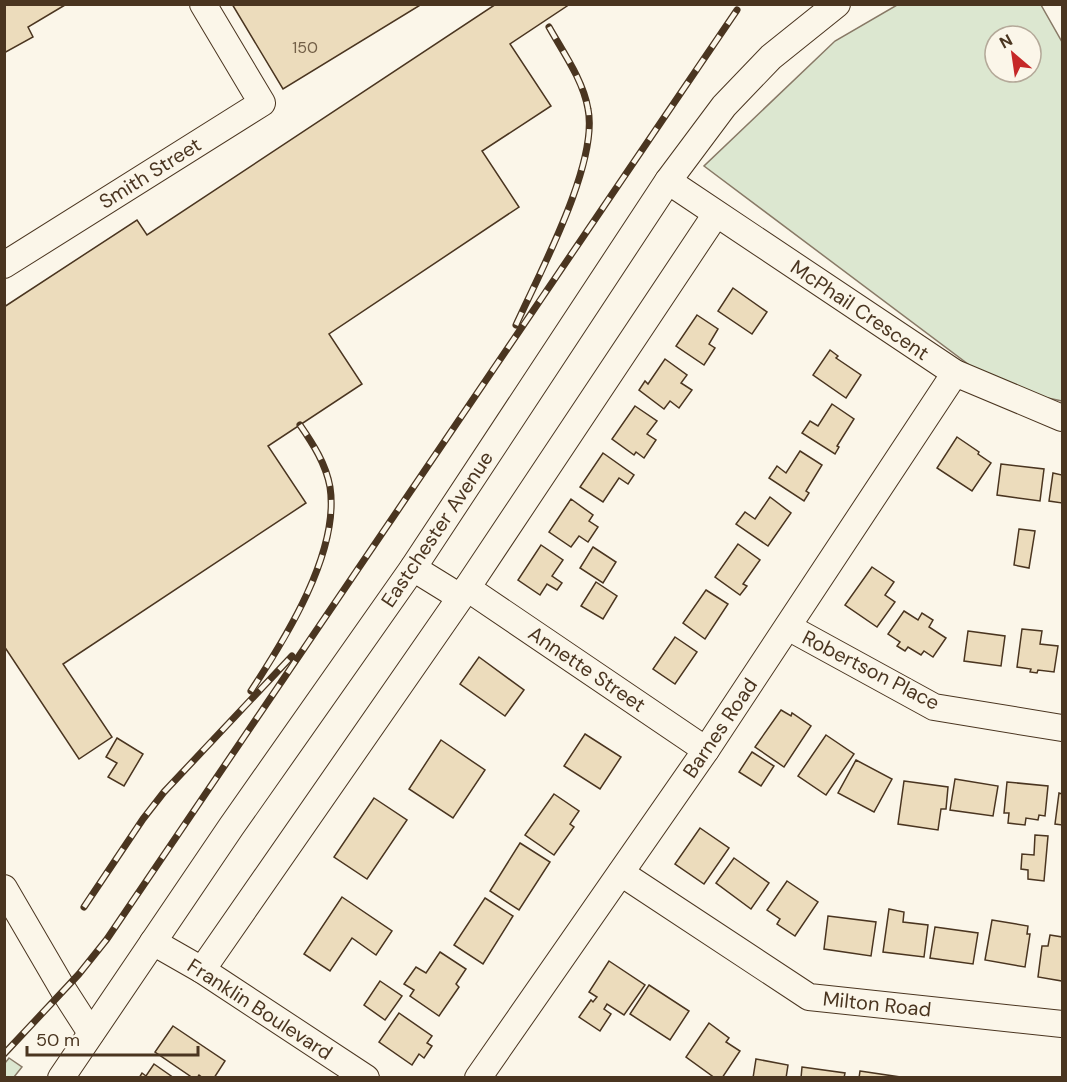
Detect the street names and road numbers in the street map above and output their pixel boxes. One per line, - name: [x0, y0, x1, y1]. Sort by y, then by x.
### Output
- street label: Smith Street: [94, 131, 206, 215]
- street label: McPhail Crescent: [786, 254, 934, 366]
- street label: Eastchester Avenue: [375, 446, 499, 612]
- street label: Annette Street: [523, 620, 651, 718]
- street label: Robertson Place: [798, 624, 944, 716]
- street label: Barnes Road: [677, 673, 763, 783]
- street label: Franklin Boulevard: [183, 952, 337, 1066]
- street label: Milton Road: [822, 985, 932, 1023]

